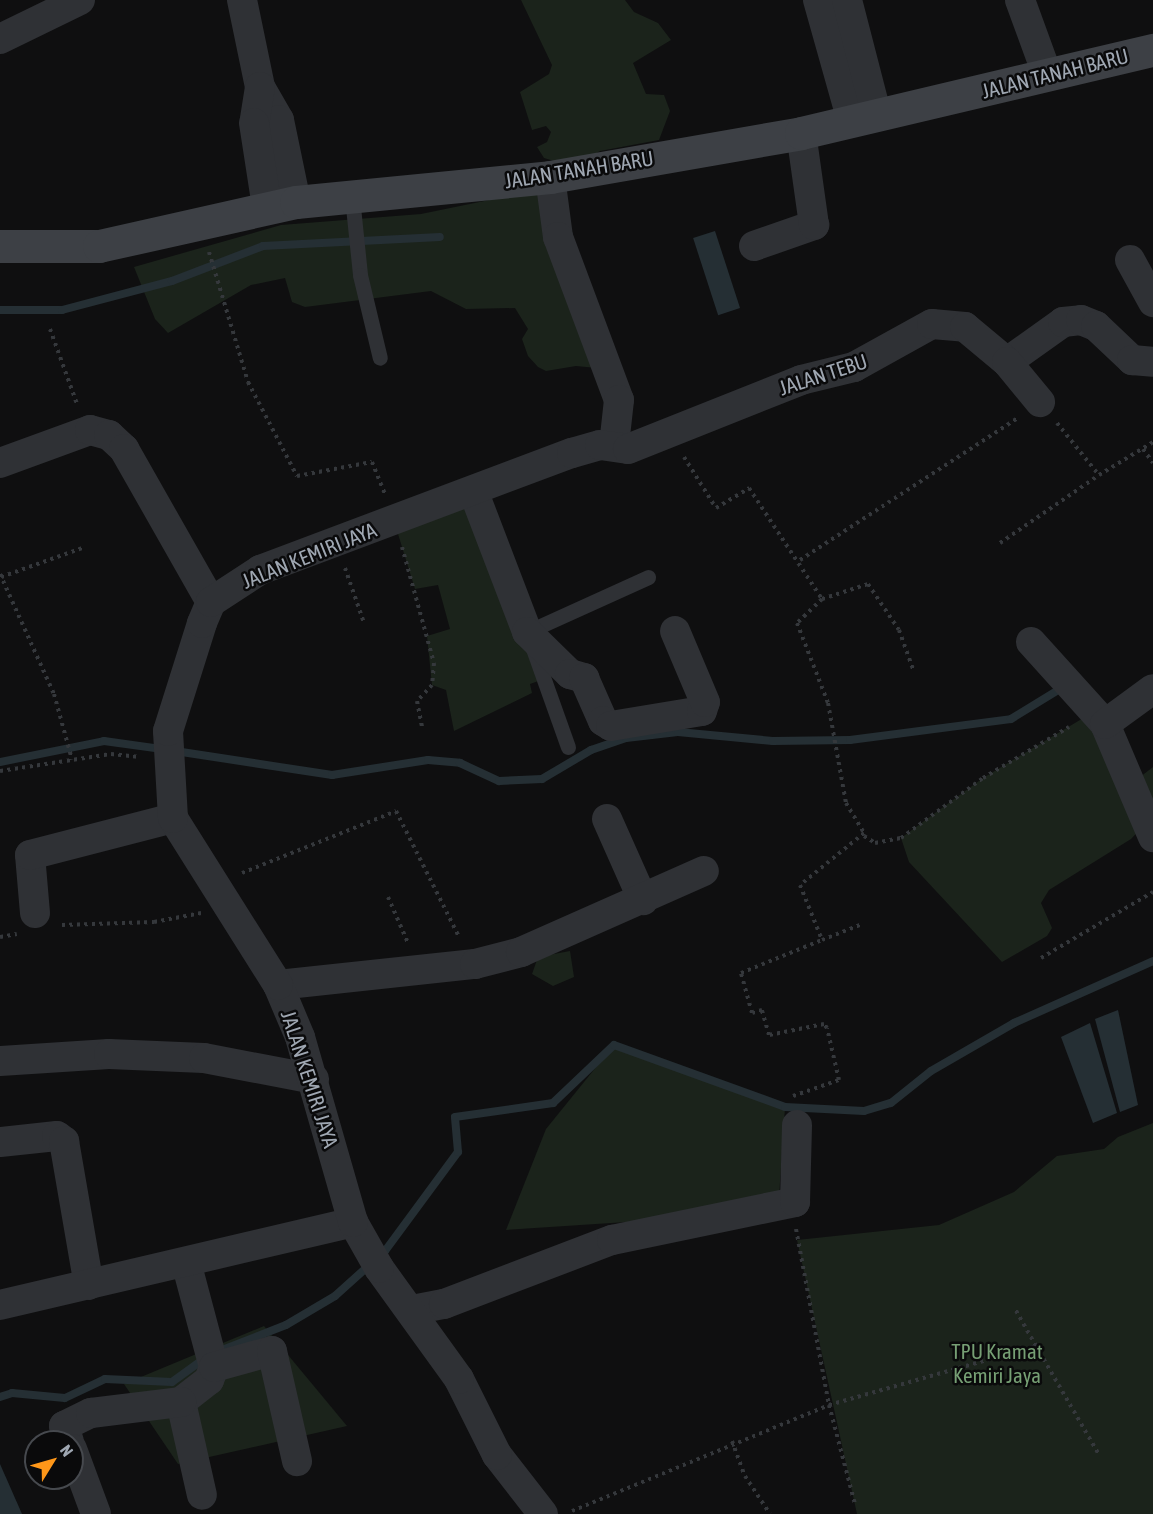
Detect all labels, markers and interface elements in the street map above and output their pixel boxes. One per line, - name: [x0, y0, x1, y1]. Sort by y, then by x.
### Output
- street label: JALAN TANAH BARU: [979, 43, 1131, 103]
- street label: JALAN TANAH BARU: [503, 145, 655, 193]
- street label: JALAN TEBU: [776, 348, 870, 400]
- street label: JALAN KEMIRI JAYA: [238, 517, 380, 593]
- street label: JALAN KEMIRI JAYA: [276, 1007, 344, 1151]
- park label: TPU Kramat Kemiri Jaya: [951, 1338, 1043, 1388]
- north arrow: [24, 1430, 84, 1490]
- text: N: [57, 1441, 77, 1460]

